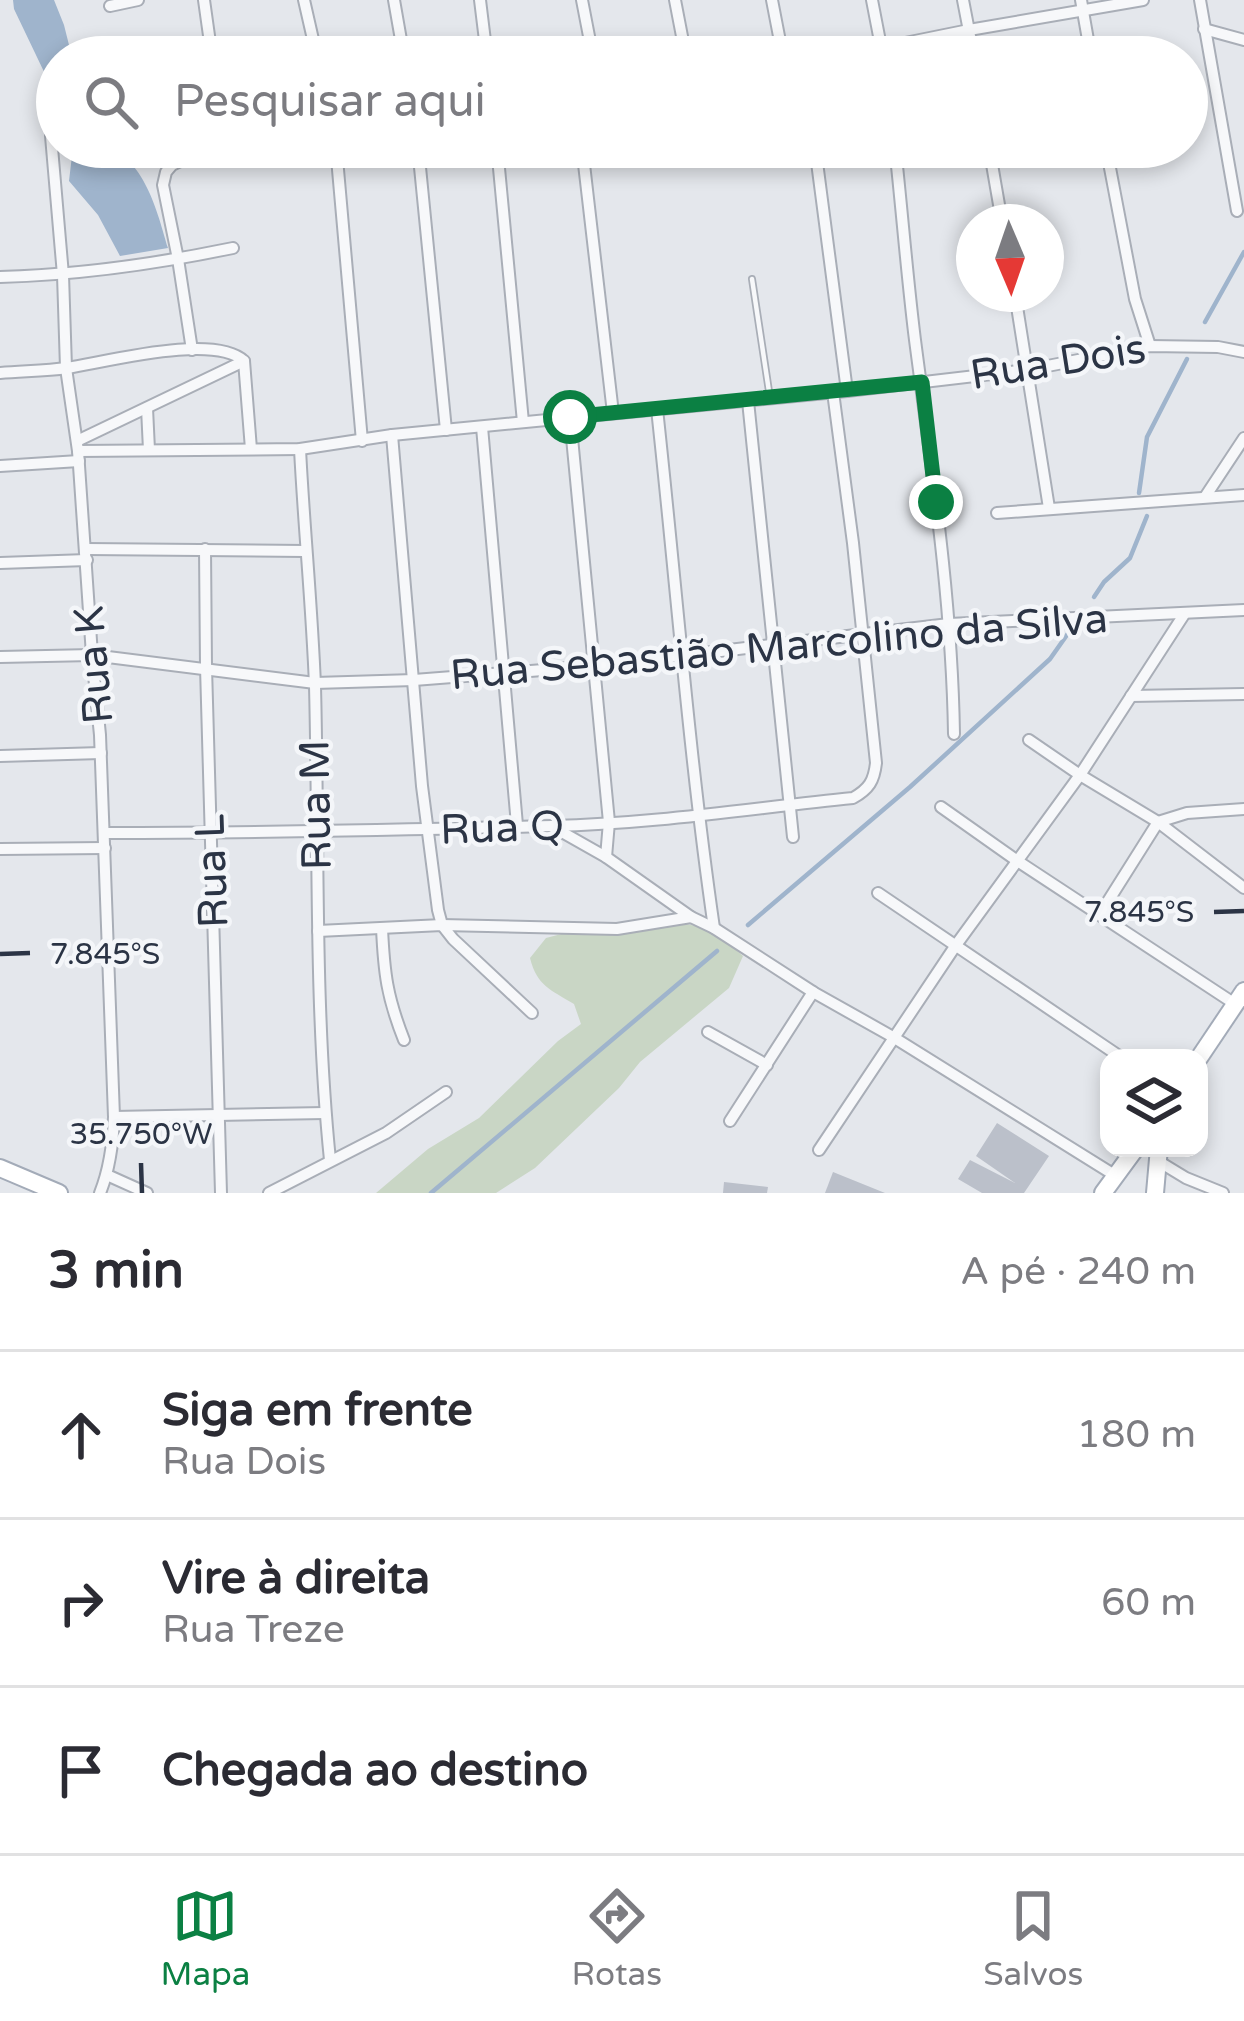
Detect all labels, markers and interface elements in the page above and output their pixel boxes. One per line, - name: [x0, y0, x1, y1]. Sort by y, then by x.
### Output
- search box: [36, 36, 1208, 168]
- icon: search: [78, 69, 144, 135]
- text: Pesquisar aqui: [174, 75, 486, 129]
- north arrow: [956, 204, 1064, 312]
- street label: Rua Dois: [967, 323, 1149, 401]
- route start: [543, 390, 597, 444]
- route end: [909, 475, 963, 529]
- street label: Rua Sebastião Marcolino da Silva: [448, 593, 1110, 701]
- street label: Rua K: [63, 604, 125, 726]
- street label: Rua M: [289, 739, 343, 871]
- street label: Rua Q: [439, 800, 565, 856]
- street label: Rua L: [185, 813, 239, 929]
- text: 7.845°S: [1084, 894, 1194, 931]
- text: 7.845°S: [50, 936, 160, 973]
- map controls: [1100, 1049, 1208, 1157]
- button: layers: [1100, 1049, 1208, 1157]
- text: 35.750°W: [69, 1116, 213, 1153]
- text: 3 min: [48, 1240, 184, 1302]
- text: A pé · 240 m: [960, 1248, 1196, 1295]
- text: Siga em frente: [162, 1384, 473, 1438]
- icon: ahead: [48, 1402, 114, 1468]
- text: 180 m: [1077, 1411, 1196, 1458]
- text: Rua Dois: [162, 1438, 326, 1485]
- text: Vire à direita: [162, 1552, 430, 1606]
- icon: right: [48, 1570, 114, 1636]
- text: 60 m: [1101, 1579, 1196, 1626]
- text: Rua Treze: [162, 1606, 345, 1653]
- icon: arrive: [48, 1738, 114, 1804]
- text: Chegada ao destino: [162, 1744, 588, 1798]
- tab: Mapa: [161, 1883, 250, 1994]
- tab: Rotas: [572, 1883, 662, 1994]
- tab: Salvos: [983, 1883, 1083, 1994]

